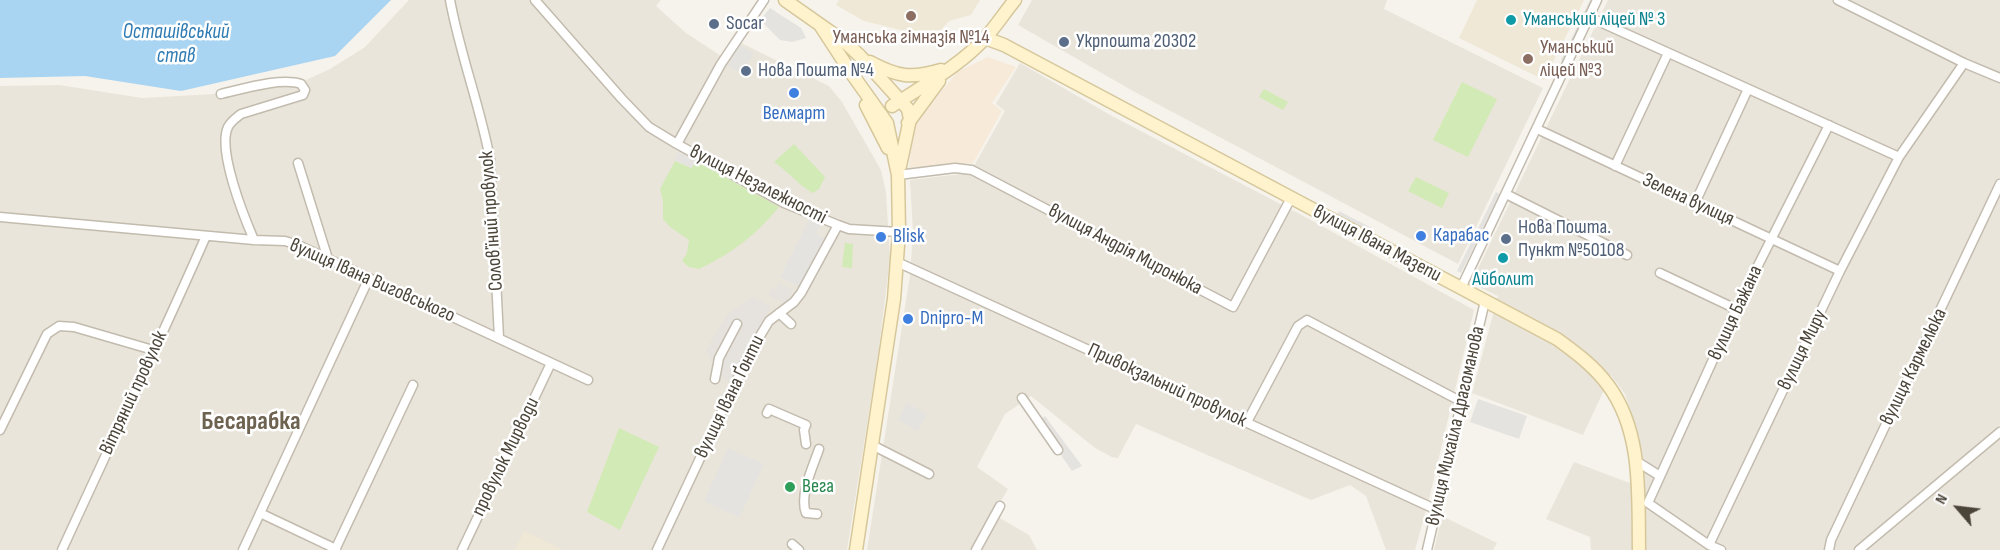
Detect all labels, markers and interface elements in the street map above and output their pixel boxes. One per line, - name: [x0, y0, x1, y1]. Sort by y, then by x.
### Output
- place label: Уманський ліцей № 3: [1523, 8, 1665, 32]
- marker: Уманська гімназія №14: [904, 9, 918, 23]
- place label: Socar: [726, 12, 764, 36]
- marker: Уманський ліцей № 3: [1504, 13, 1518, 27]
- marker: Socar: [707, 17, 721, 31]
- water label: Осташівський став: [123, 20, 229, 70]
- place label: Уманська гімназія №14: [832, 26, 990, 50]
- place label: Укрпошта 20302: [1076, 30, 1196, 54]
- marker: Укрпошта 20302: [1057, 35, 1071, 49]
- place label: Уманський ліцей №3: [1540, 36, 1614, 83]
- marker: Уманський ліцей №3: [1521, 52, 1535, 66]
- place label: Нова Пошта №4: [758, 59, 874, 83]
- marker: Нова Пошта №4: [739, 64, 753, 78]
- marker: Велмарт: [787, 86, 801, 100]
- place label: Велмарт: [763, 102, 825, 126]
- street label: вулиця Незалежності: [685, 140, 831, 230]
- street label: Соловʼїний провулок: [475, 150, 509, 292]
- street label: Зелена вулиця: [1638, 168, 1738, 232]
- street label: вулиця Андрія Миронюка: [1044, 199, 1206, 301]
- street label: вулиця Івана Мазепи: [1309, 200, 1445, 288]
- place label: Нова Пошта. Пункт №50108: [1518, 216, 1624, 263]
- place label: Карабас: [1433, 224, 1490, 248]
- place label: Blisk: [893, 225, 925, 249]
- marker: Карабас: [1414, 229, 1428, 243]
- marker: Blisk: [874, 230, 888, 244]
- marker: Нова Пошта. Пункт №50108: [1499, 232, 1513, 246]
- street label: вулиця Івана Виговського: [286, 234, 458, 328]
- marker: Айболит: [1496, 251, 1510, 265]
- street label: вулиця Бажана: [1704, 262, 1768, 364]
- place label: Айболит: [1472, 268, 1534, 292]
- street label: вулиця Кармелюка: [1875, 305, 1953, 429]
- street label: вулиця Миру: [1773, 306, 1833, 394]
- place label: Dnipro-M: [920, 307, 983, 331]
- marker: Dnipro-M: [901, 312, 915, 326]
- street label: вулиця Михайла Драгоманова: [1421, 324, 1491, 528]
- street label: Вітряний провулок: [95, 327, 173, 459]
- street label: вулиця Івана Ґонти: [690, 332, 770, 462]
- street label: Привокзальний провулок: [1084, 339, 1250, 433]
- street label: провулок Мирводи: [467, 394, 545, 520]
- district label: Бесарабка: [201, 406, 301, 438]
- place label: Вега: [802, 475, 834, 499]
- north arrow: [1928, 478, 1988, 538]
- marker: Вега: [783, 480, 797, 494]
- text: N: [1931, 491, 1952, 508]

